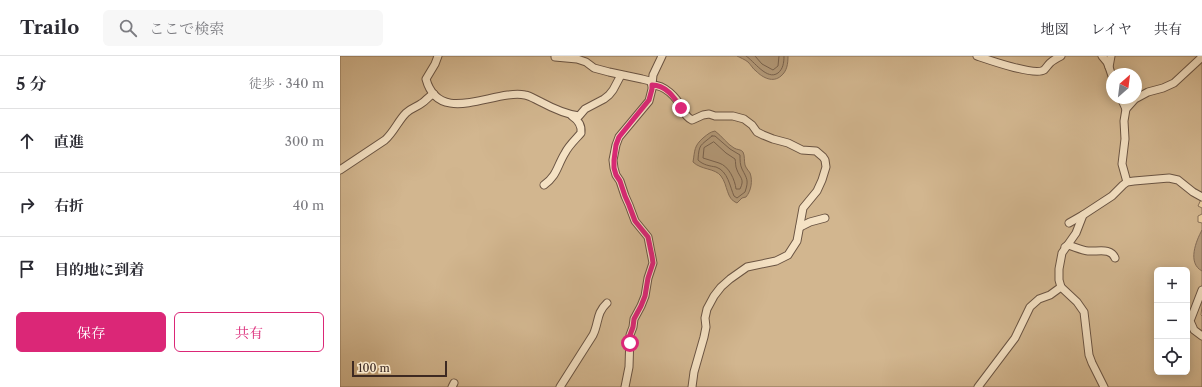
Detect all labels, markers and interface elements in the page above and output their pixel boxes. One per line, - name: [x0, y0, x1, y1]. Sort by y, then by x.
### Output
- search box: [103, 10, 383, 46]
- text: Trailo: [20, 16, 79, 39]
- icon: search: [117, 17, 139, 39]
- text: ここで検索: [149, 19, 224, 38]
- text: 地図: [1041, 20, 1069, 38]
- text: レイヤ: [1091, 20, 1132, 38]
- text: 共有: [1154, 20, 1182, 38]
- north arrow: [1106, 68, 1142, 104]
- text: 5 分: [16, 74, 47, 94]
- text: 徒歩 · 340 m: [249, 75, 324, 91]
- route end: [672, 99, 690, 117]
- icon: ahead: [16, 130, 38, 152]
- text: 直進: [54, 132, 84, 151]
- text: 300 m: [285, 133, 324, 149]
- icon: right: [16, 194, 38, 216]
- text: 右折: [54, 196, 84, 215]
- text: 40 m: [293, 197, 324, 213]
- icon: arrive: [16, 258, 38, 280]
- text: 目的地に到着: [54, 260, 144, 279]
- map controls: [1154, 267, 1190, 375]
- button: +: [1154, 267, 1190, 303]
- button: −: [1154, 303, 1190, 339]
- button: 保存: [16, 312, 166, 352]
- button: 共有: [174, 312, 324, 352]
- route start: [621, 334, 639, 352]
- button: locate: [1154, 339, 1190, 375]
- scale bar: [352, 359, 447, 378]
- text: 100 m: [358, 361, 390, 375]

